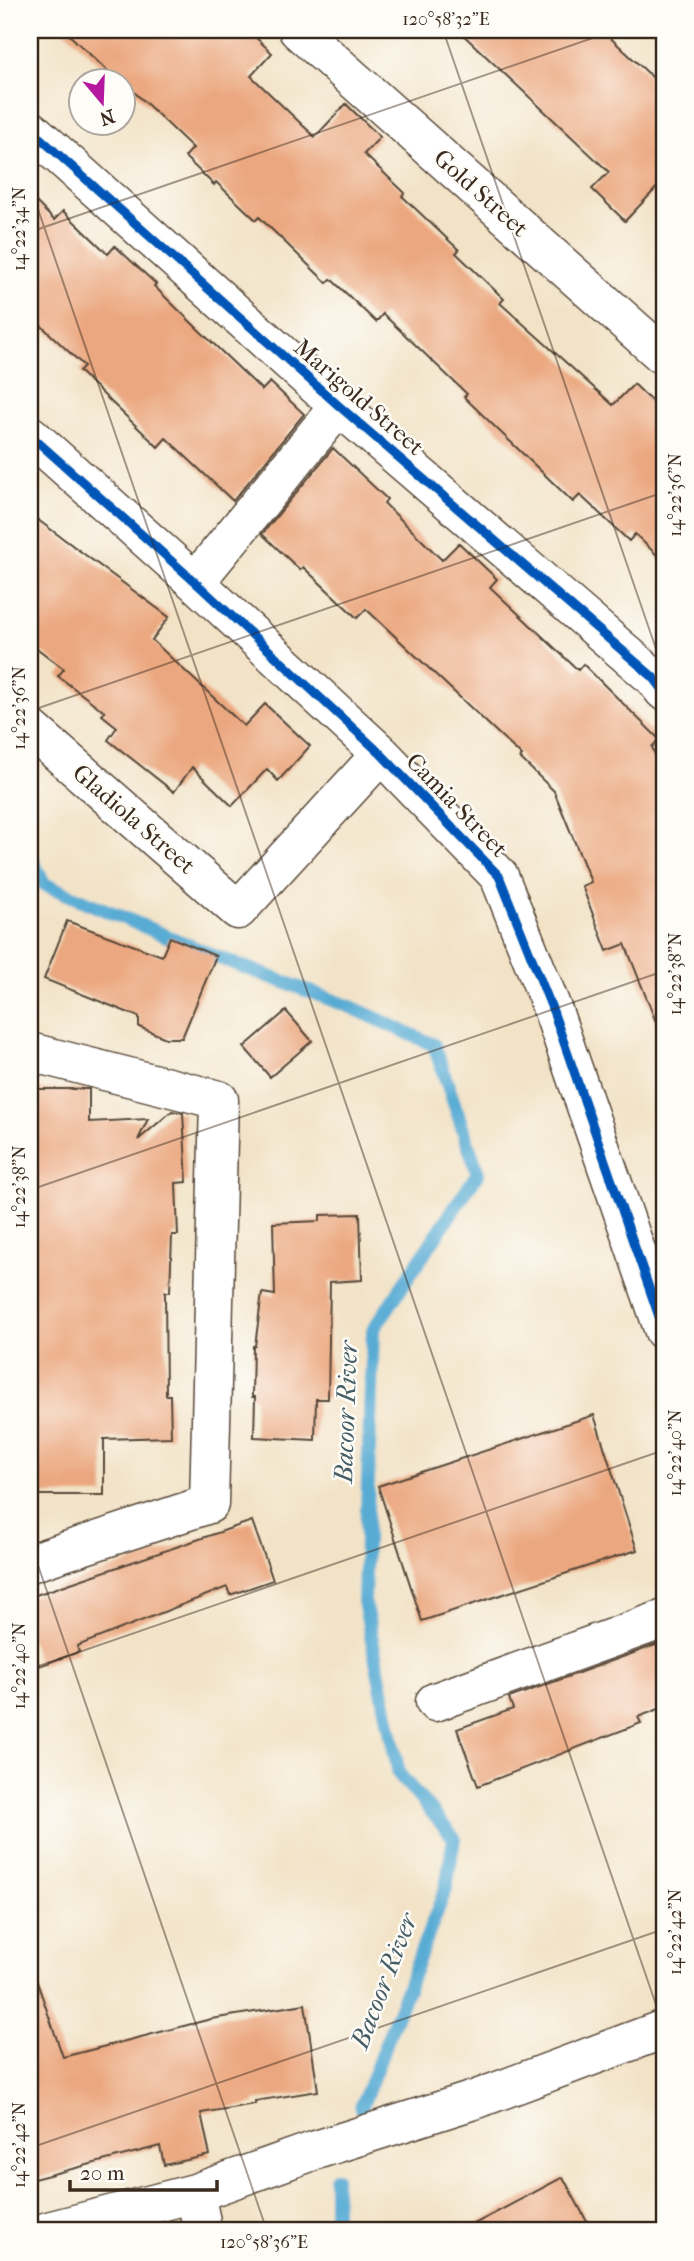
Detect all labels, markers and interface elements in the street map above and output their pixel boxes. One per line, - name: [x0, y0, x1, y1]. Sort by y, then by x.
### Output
- text: 120°58'32"E: [402, 9, 490, 30]
- north arrow: [66, 66, 136, 136]
- text: N: [96, 104, 118, 130]
- street label: Gold Street: [428, 143, 534, 243]
- text: 14°22'34"N: [9, 186, 30, 271]
- street label: Marigold Street: [288, 333, 430, 461]
- text: 14°22'36"N: [665, 453, 686, 537]
- text: 14°22'36"N: [9, 666, 30, 750]
- street label: Camia Street: [400, 747, 514, 863]
- street label: Gladiola Street: [67, 758, 201, 880]
- text: 14°22'38"N: [665, 932, 686, 1016]
- text: 14°22'38"N: [9, 1145, 30, 1229]
- water label: Bacoor River: [328, 1338, 364, 1486]
- text: 14°22'40"N: [665, 1409, 686, 1497]
- text: 14°22'40"N: [9, 1622, 30, 1710]
- text: 14°22'42"N: [665, 1888, 686, 1975]
- water label: Bacoor River: [343, 1907, 425, 2055]
- text: 14°22'42"N: [9, 2101, 30, 2188]
- scale bar: [70, 2149, 217, 2193]
- text: 20 m: [80, 2161, 125, 2185]
- text: 120°58'36"E: [220, 2232, 308, 2253]

